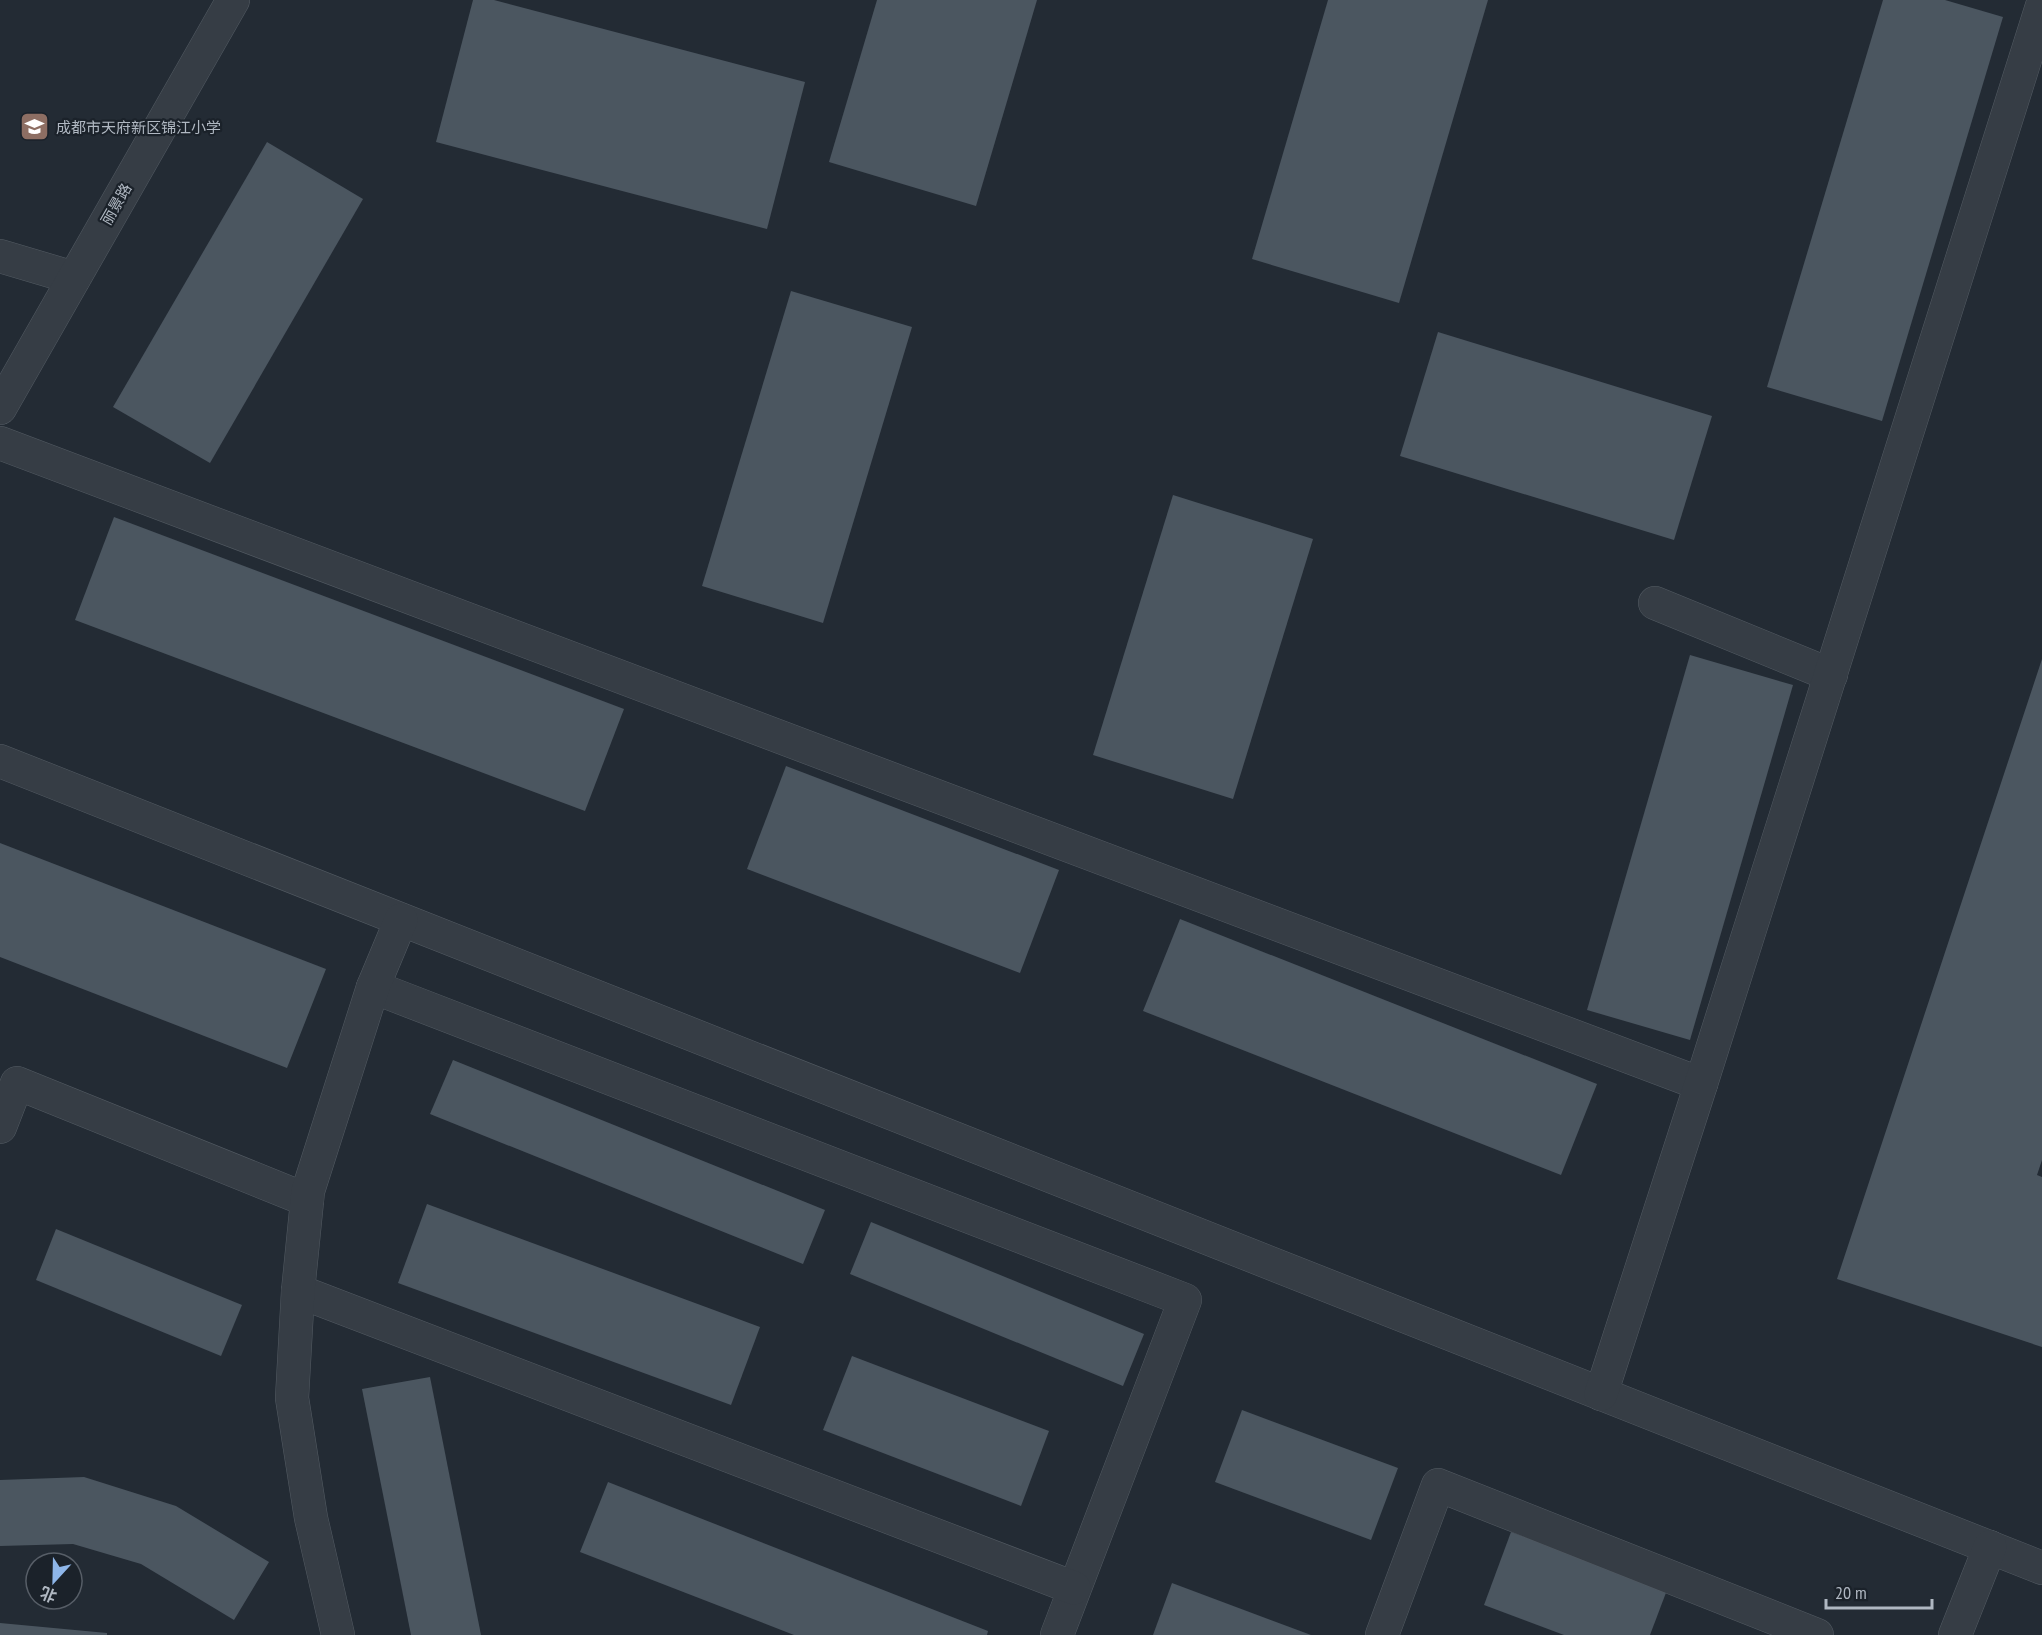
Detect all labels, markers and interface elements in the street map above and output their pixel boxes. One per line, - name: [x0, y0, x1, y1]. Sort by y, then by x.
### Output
- school or university icon: 成都市天府新区锦江小学: [19, 111, 51, 143]
- place label: 成都市天府新区锦江小学: [56, 118, 221, 137]
- street label: 丽景路: [97, 180, 135, 228]
- north arrow: [24, 1551, 84, 1611]
- scale bar: [1826, 1572, 1932, 1610]
- text: 20 m: [1835, 1581, 1867, 1604]
- text: 北: [37, 1583, 60, 1607]

